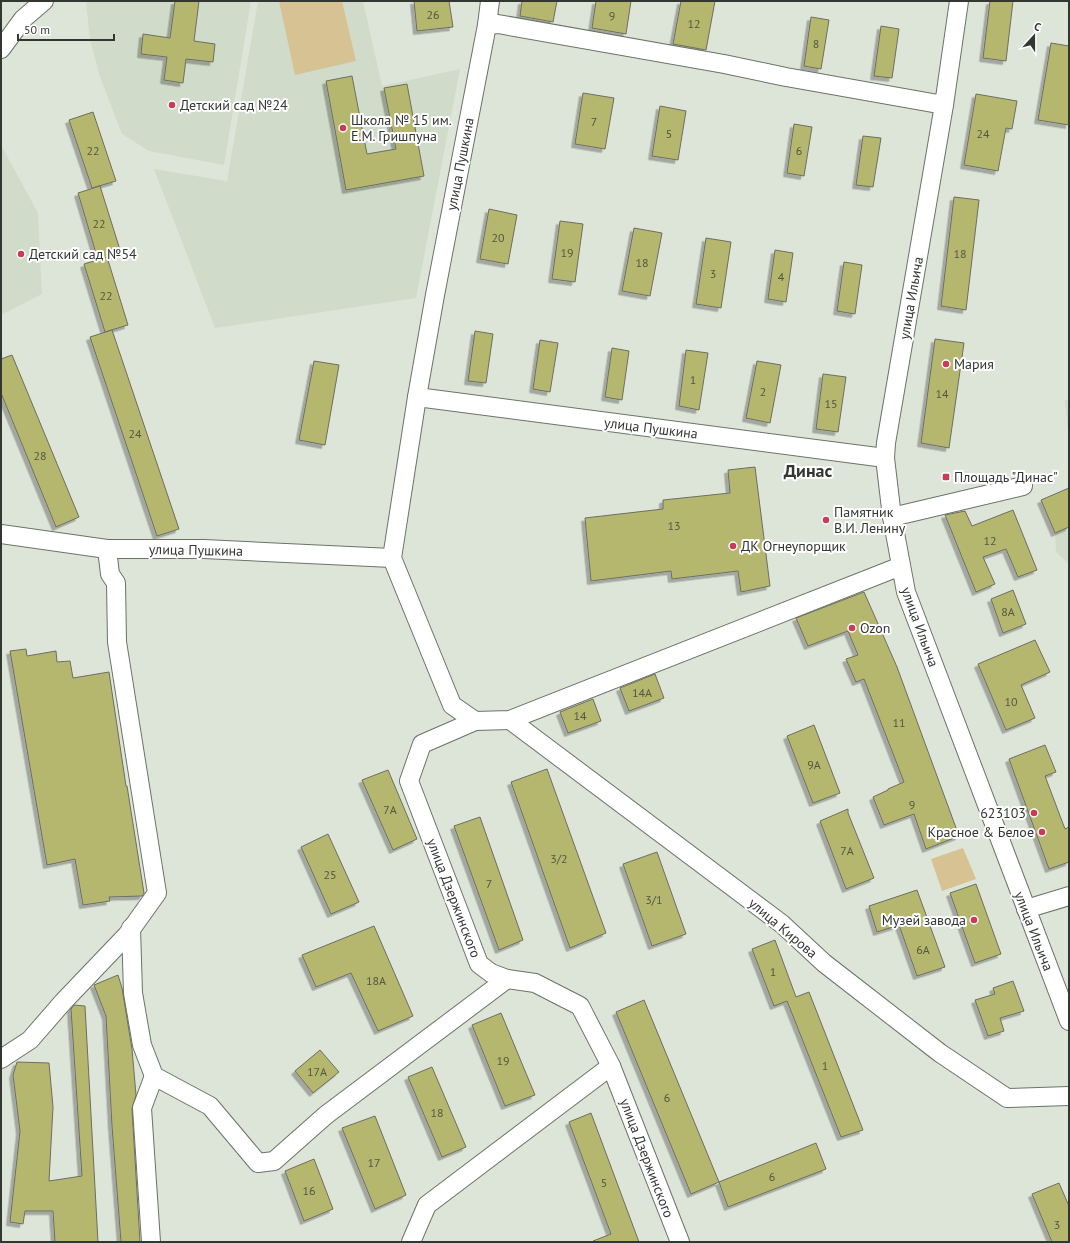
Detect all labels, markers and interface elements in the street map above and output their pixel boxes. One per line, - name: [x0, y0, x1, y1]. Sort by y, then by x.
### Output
- house number: 26: [426, 7, 440, 22]
- house number: 9: [609, 8, 615, 23]
- scale bar: [18, 16, 114, 42]
- house number: 12: [687, 16, 701, 31]
- north arrow: [1014, 16, 1054, 56]
- text: С: [1032, 19, 1043, 34]
- text: 50 m: [24, 22, 50, 37]
- house number: 8: [813, 36, 819, 51]
- place label: Детский сад №24: [180, 96, 288, 114]
- marker: Детский сад №24: [167, 100, 177, 110]
- place label: Школа № 15 им. Е.М. Гришпуна: [351, 111, 452, 145]
- house number: 7: [591, 114, 597, 129]
- street label: улица Пушкина: [442, 116, 478, 212]
- marker: Школа № 15 им. Е.М. Гришпуна: [338, 123, 348, 133]
- house number: 5: [666, 126, 672, 141]
- house number: 24: [976, 126, 990, 141]
- house number: 22: [86, 143, 100, 158]
- house number: 6: [796, 143, 802, 158]
- house number: 22: [92, 216, 106, 231]
- house number: 20: [491, 230, 505, 245]
- place label: Детский сад №54: [29, 245, 137, 263]
- house number: 19: [560, 245, 574, 260]
- house number: 18: [953, 246, 967, 261]
- marker: Детский сад №54: [16, 249, 26, 259]
- house number: 18: [635, 255, 649, 270]
- street label: улица Ильича: [895, 255, 927, 341]
- house number: 3: [710, 266, 716, 281]
- house number: 4: [778, 269, 785, 284]
- house number: 22: [99, 288, 113, 303]
- place label: Мария: [954, 355, 994, 373]
- marker: Мария: [941, 359, 951, 369]
- house number: 1: [690, 372, 696, 387]
- house number: 2: [760, 384, 766, 399]
- house number: 14: [935, 386, 949, 401]
- house number: 15: [824, 396, 838, 411]
- street label: улица Пушкина: [603, 413, 699, 443]
- house number: 24: [128, 426, 142, 441]
- house number: 28: [33, 448, 47, 463]
- district label: Динас: [784, 459, 833, 482]
- place label: Площадь "Динас": [954, 468, 1058, 486]
- marker: Площадь "Динас": [941, 472, 951, 482]
- place label: Памятник В.И. Ленину: [834, 503, 906, 537]
- marker: Памятник В.И. Ленину: [821, 515, 831, 525]
- house number: 13: [667, 518, 681, 533]
- house number: 12: [983, 533, 997, 548]
- place label: ДК Огнеупорщик: [741, 537, 846, 555]
- street label: улица Пушкина: [149, 540, 243, 560]
- marker: ДК Огнеупорщик: [728, 541, 738, 551]
- street label: улица Ильича: [897, 585, 943, 670]
- house number: 8А: [1001, 604, 1015, 619]
- place label: Ozon: [860, 619, 890, 637]
- marker: Ozon: [847, 623, 857, 633]
- house number: 14А: [632, 685, 652, 700]
- house number: 10: [1004, 694, 1018, 709]
- house number: 14: [573, 708, 587, 723]
- house number: 11: [892, 715, 906, 730]
- house number: 9А: [807, 757, 821, 772]
- house number: 9: [909, 797, 915, 812]
- house number: 7А: [383, 802, 397, 817]
- place label: 623103: [980, 804, 1026, 822]
- marker: 623103: [1029, 808, 1039, 818]
- place label: Красное & Белое: [927, 823, 1034, 841]
- marker: Красное & Белое: [1037, 827, 1047, 837]
- street label: улица Дзержинского: [423, 836, 485, 960]
- house number: 7А: [840, 843, 854, 858]
- house number: 3/2: [550, 851, 568, 866]
- house number: 25: [323, 867, 337, 882]
- house number: 7: [486, 876, 492, 891]
- street label: улица Ильича: [1011, 889, 1057, 973]
- house number: 3/1: [645, 892, 663, 907]
- street label: улица Кирова: [745, 894, 821, 962]
- place label: Музей завода: [882, 911, 966, 929]
- marker: Музей завода: [969, 915, 979, 925]
- house number: 6А: [916, 942, 930, 957]
- house number: 1: [770, 964, 776, 979]
- house number: 18А: [366, 973, 386, 988]
- house number: 19: [496, 1053, 510, 1068]
- house number: 1: [822, 1058, 828, 1073]
- house number: 17А: [307, 1064, 327, 1079]
- house number: 6: [664, 1090, 670, 1105]
- street label: улица Дзержинского: [616, 1096, 678, 1220]
- house number: 18: [430, 1105, 444, 1120]
- house number: 17: [367, 1155, 381, 1170]
- house number: 6: [769, 1169, 775, 1184]
- house number: 5: [601, 1175, 607, 1190]
- house number: 16: [302, 1183, 316, 1198]
- house number: 3: [1054, 1217, 1060, 1232]

